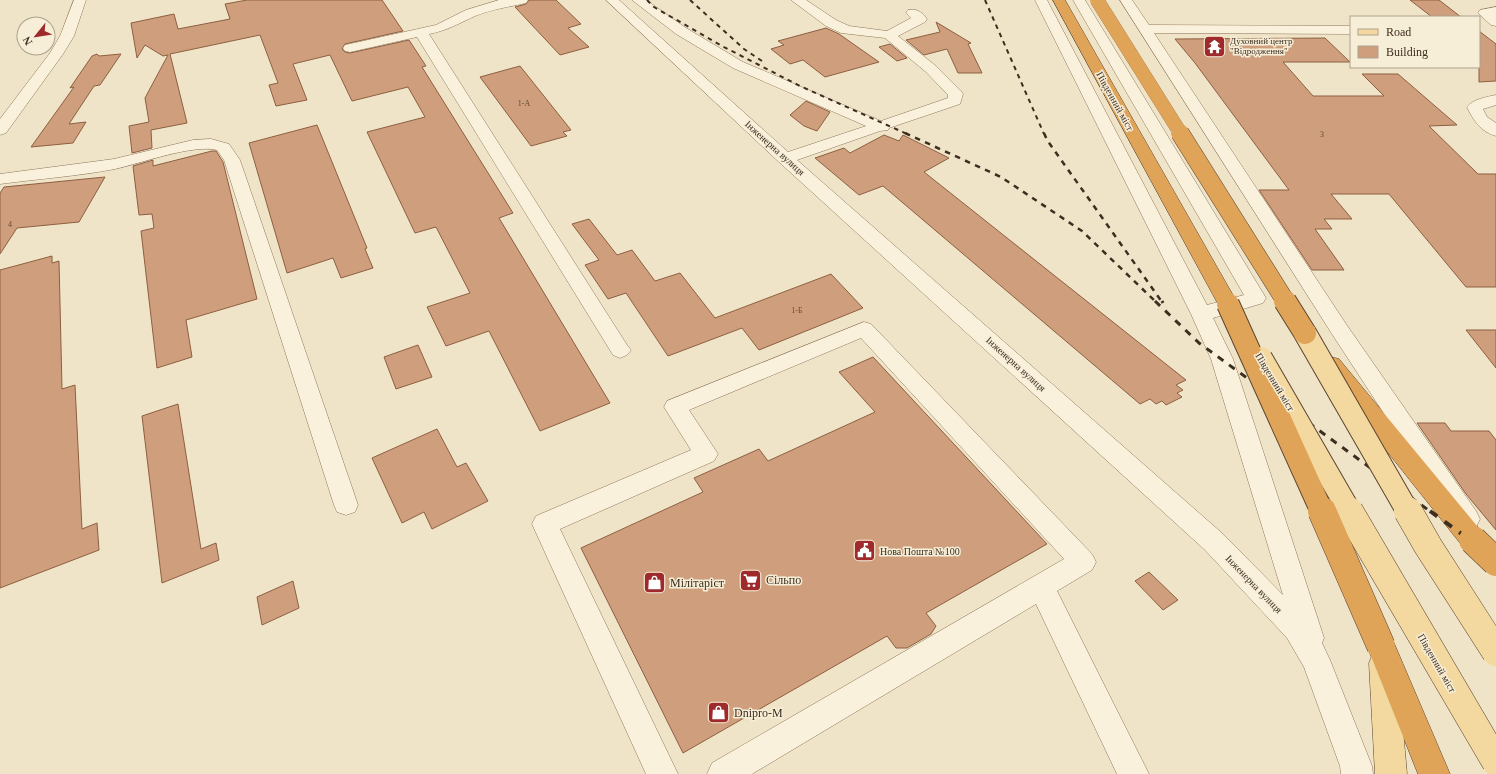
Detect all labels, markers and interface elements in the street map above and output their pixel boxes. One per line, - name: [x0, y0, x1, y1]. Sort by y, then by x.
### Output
- north arrow: [16, 16, 56, 56]
- legend: [1350, 16, 1480, 68]
- text: Road: [1386, 25, 1411, 39]
- temple icon: Духовний центр "Відродження": [1201, 33, 1227, 59]
- text: N: [20, 35, 35, 47]
- place label: Духовний центр "Відродження": [1230, 36, 1293, 56]
- text: Building: [1386, 45, 1428, 59]
- street label: Південний міст: [1094, 70, 1136, 133]
- house number: 1-А: [518, 99, 530, 108]
- street label: Інженерна вулиця: [743, 118, 807, 178]
- house number: 3: [1320, 130, 1324, 139]
- house number: 4: [8, 220, 12, 229]
- house number: 1-Б: [791, 306, 803, 315]
- street label: Інженерна вулиця: [984, 334, 1048, 394]
- street label: Південний міст: [1253, 351, 1297, 414]
- public building icon: Нова Пошта №100: [851, 538, 877, 564]
- place label: Нова Пошта №100: [880, 546, 960, 557]
- street label: Інженерна вулиця: [1224, 553, 1285, 616]
- supermarket icon: Сільпо: [737, 567, 763, 593]
- shop icon: Мілітаріст: [641, 570, 667, 596]
- place label: Сільпо: [766, 573, 801, 587]
- place label: Мілітаріст: [670, 576, 725, 590]
- street label: Південний міст: [1416, 632, 1459, 695]
- shop icon: Dnipro-M: [705, 700, 731, 726]
- place label: Dnipro-M: [734, 706, 783, 720]

